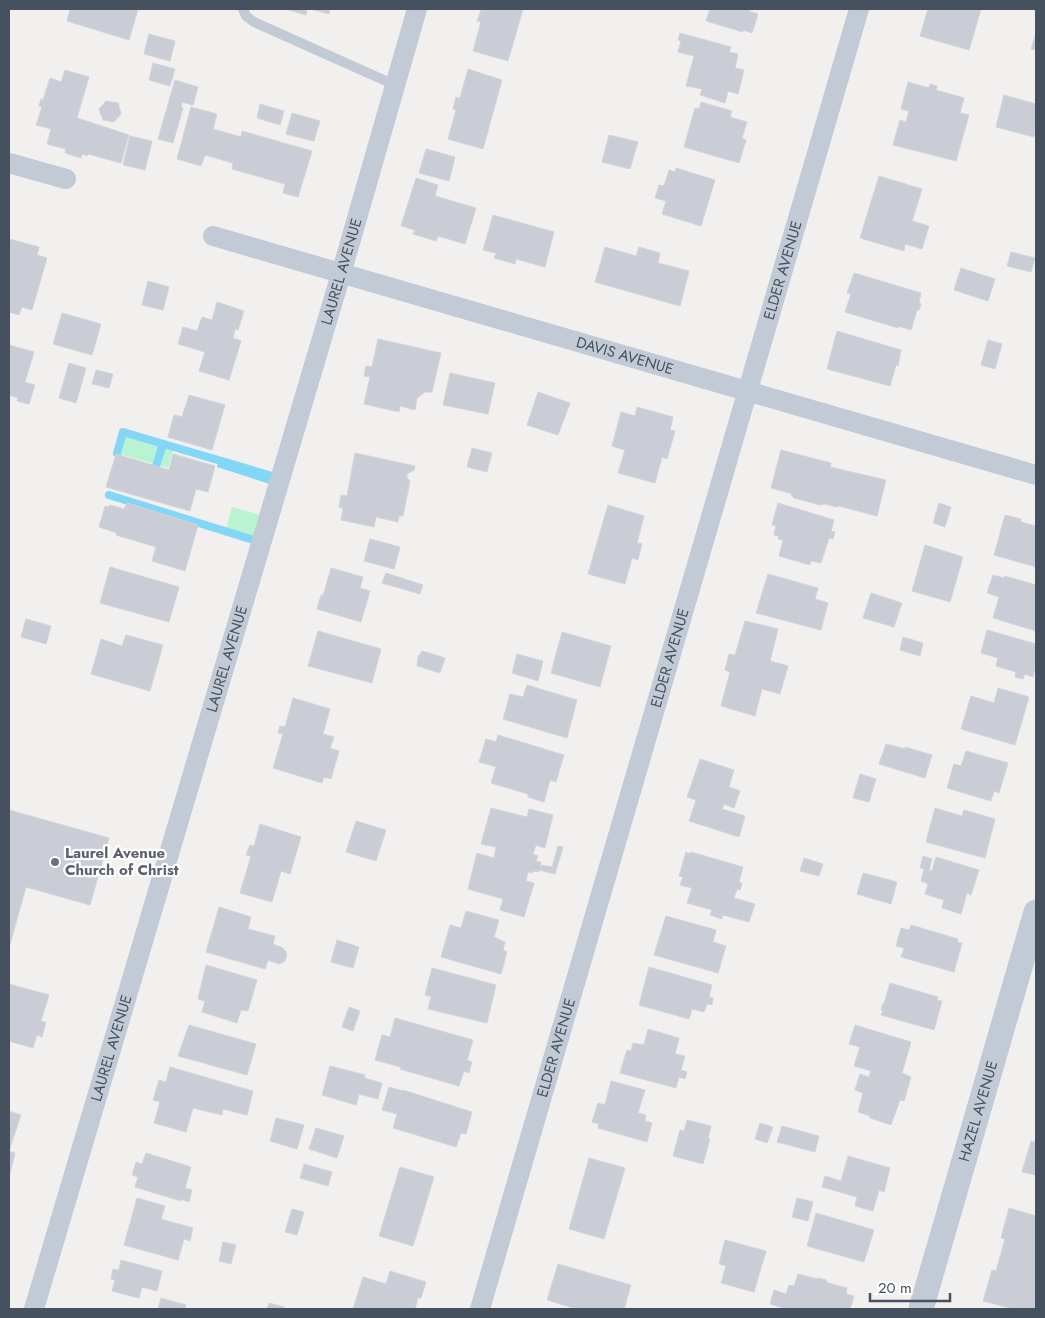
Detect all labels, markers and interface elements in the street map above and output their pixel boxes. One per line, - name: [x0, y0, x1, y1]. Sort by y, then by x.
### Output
- street label: LAUREL AVENUE: [315, 216, 367, 328]
- street label: ELDER AVENUE: [758, 218, 808, 322]
- street label: DAVIS AVENUE: [574, 331, 676, 380]
- street label: LAUREL AVENUE: [201, 603, 253, 715]
- street label: ELDER AVENUE: [645, 606, 695, 710]
- place label: Laurel Avenue Church of Christ: [65, 842, 179, 881]
- marker: Laurel Avenue Church of Christ: [49, 856, 61, 868]
- street label: LAUREL AVENUE: [85, 992, 138, 1104]
- street label: ELDER AVENUE: [531, 996, 581, 1100]
- street label: HAZEL AVENUE: [953, 1058, 1003, 1164]
- scale bar: [870, 1270, 950, 1302]
- text: 20 m: [878, 1277, 912, 1299]

